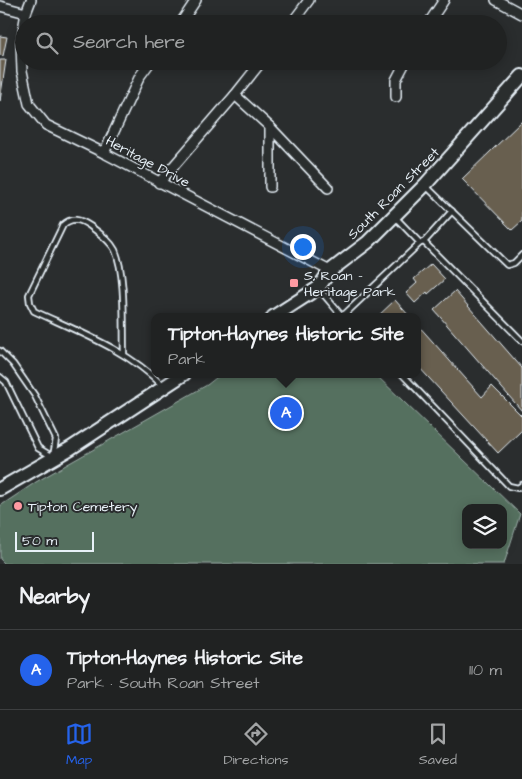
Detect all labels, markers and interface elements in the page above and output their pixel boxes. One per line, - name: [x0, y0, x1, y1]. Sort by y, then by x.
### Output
- search box: [15, 15, 507, 70]
- icon: search: [33, 29, 61, 57]
- text: Search here: [73, 29, 185, 56]
- street label: Heritage Drive: [102, 131, 194, 193]
- street label: South Roan Street: [343, 143, 444, 244]
- your location: [290, 234, 316, 260]
- place label: S. Roan - Heritage Park: [304, 266, 396, 302]
- marker: S. Roan - Heritage Park: [288, 277, 300, 289]
- popup: [151, 313, 421, 378]
- text: Tipton-Haynes Historic Site: [168, 321, 404, 348]
- text: Park: [168, 348, 205, 370]
- pin: A: [270, 394, 302, 432]
- place label: Tipton Cemetery: [28, 497, 138, 517]
- marker: Tipton Cemetery: [12, 500, 24, 512]
- map controls: [462, 504, 507, 549]
- button: layers: [462, 504, 507, 549]
- scale bar: [15, 529, 94, 552]
- text: 50 m: [22, 531, 57, 551]
- text: Nearby: [20, 582, 90, 611]
- text: Tipton-Haynes Historic Site: [67, 645, 303, 672]
- text: A: [31, 659, 41, 681]
- text: 110 m: [469, 659, 502, 681]
- text: Park · South Roan Street: [67, 672, 260, 694]
- tab: Map: [65, 720, 93, 770]
- tab: Directions: [223, 720, 288, 770]
- tab: Saved: [419, 720, 457, 770]

